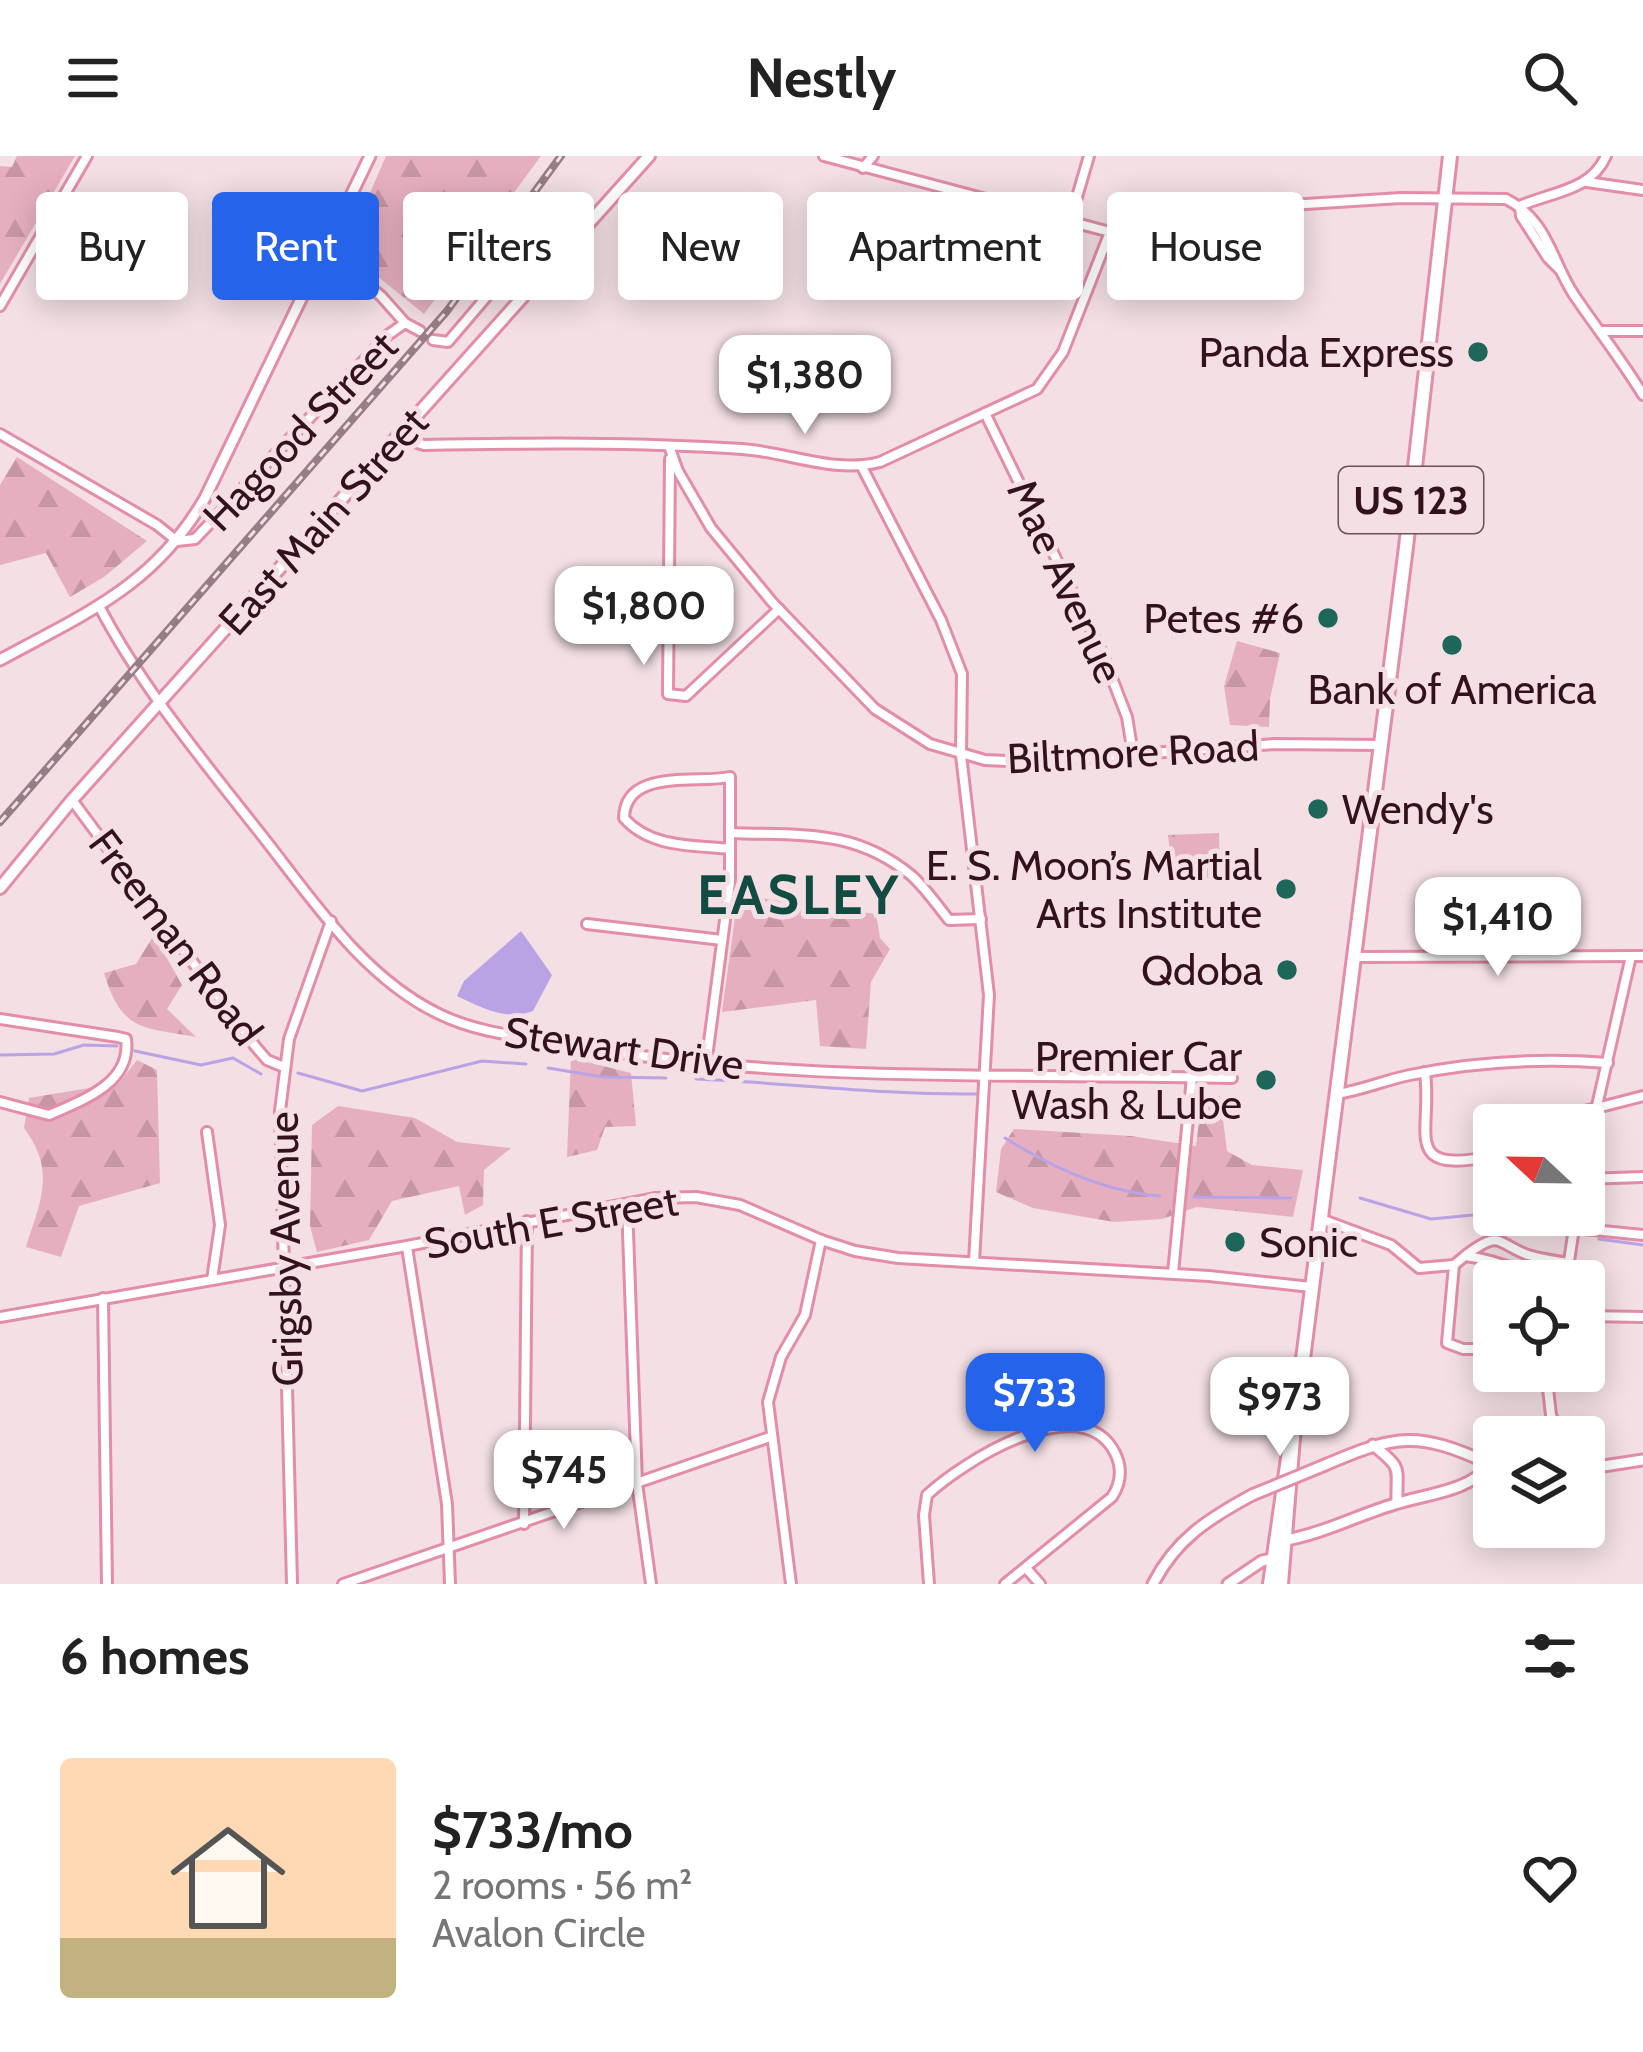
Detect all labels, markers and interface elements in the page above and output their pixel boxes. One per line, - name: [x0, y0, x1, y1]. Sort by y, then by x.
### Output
- icon: menu: [60, 45, 126, 111]
- text: Nestly: [747, 45, 896, 111]
- icon: search: [1517, 45, 1583, 111]
- chip: Buy: [36, 192, 188, 300]
- chip: Rent: [212, 192, 379, 300]
- chip: Filters: [403, 192, 594, 300]
- chip: New: [618, 192, 783, 300]
- chip: Apartment: [807, 192, 1083, 300]
- chip: House: [1107, 192, 1304, 300]
- street label: Hagood Street: [192, 320, 408, 542]
- place label: Panda Express: [1198, 326, 1454, 378]
- pin: $1,380: [707, 335, 903, 437]
- marker: Panda Express: [1465, 339, 1491, 365]
- text: $1,380: [746, 350, 864, 398]
- street label: East Main Street: [207, 397, 439, 645]
- road number: US 123: [1339, 467, 1483, 533]
- street label: Mae Avenue: [996, 471, 1136, 691]
- pin: $1,800: [546, 566, 742, 668]
- text: $1,800: [582, 581, 706, 629]
- place label: Petes #6: [1143, 592, 1304, 644]
- marker: Petes #6: [1315, 605, 1341, 631]
- marker: Bank of America: [1439, 632, 1465, 658]
- place label: Bank of America: [1308, 663, 1596, 715]
- street label: Biltmore Road: [1006, 719, 1260, 785]
- place label: Wendy's: [1342, 783, 1494, 835]
- marker: Wendy's: [1305, 796, 1331, 822]
- street label: Freeman Road: [78, 819, 274, 1055]
- place label: E. S. Moon’s Martial Arts Institute: [926, 839, 1262, 939]
- district label: EASLEY: [697, 862, 901, 928]
- marker: E. S. Moon’s Martial Arts Institute: [1273, 876, 1299, 902]
- pin: $1,410: [1400, 877, 1596, 979]
- text: $1,410: [1442, 892, 1554, 940]
- place label: Qdoba: [1141, 944, 1263, 996]
- marker: Qdoba: [1274, 957, 1300, 983]
- street label: Stewart Drive: [501, 1005, 747, 1091]
- place label: Premier Car Wash & Lube: [1012, 1030, 1243, 1130]
- marker: Premier Car Wash & Lube: [1253, 1067, 1279, 1093]
- north arrow: [1473, 1104, 1605, 1236]
- map controls: [1473, 1104, 1605, 1548]
- street label: Grigsby Avenue: [257, 1111, 313, 1387]
- street label: South E Street: [420, 1174, 682, 1270]
- place label: Sonic: [1259, 1216, 1358, 1268]
- marker: Sonic: [1222, 1229, 1248, 1255]
- button: locate: [1473, 1260, 1605, 1392]
- pin: $733: [964, 1353, 1106, 1455]
- pin: $973: [1209, 1357, 1351, 1459]
- text: $733: [993, 1368, 1077, 1416]
- text: $973: [1237, 1372, 1323, 1420]
- button: layers: [1473, 1416, 1605, 1548]
- pin: $745: [493, 1430, 635, 1532]
- text: $745: [521, 1445, 607, 1493]
- icon: filters: [1517, 1623, 1583, 1689]
- text: 6 homes: [60, 1625, 249, 1687]
- text: $733/mo: [432, 1799, 633, 1861]
- icon: home: [156, 1806, 300, 1950]
- icon: heart: [1517, 1845, 1583, 1911]
- text: 2 rooms · 56 m²: [432, 1861, 692, 1909]
- text: Avalon Circle: [432, 1909, 645, 1957]

